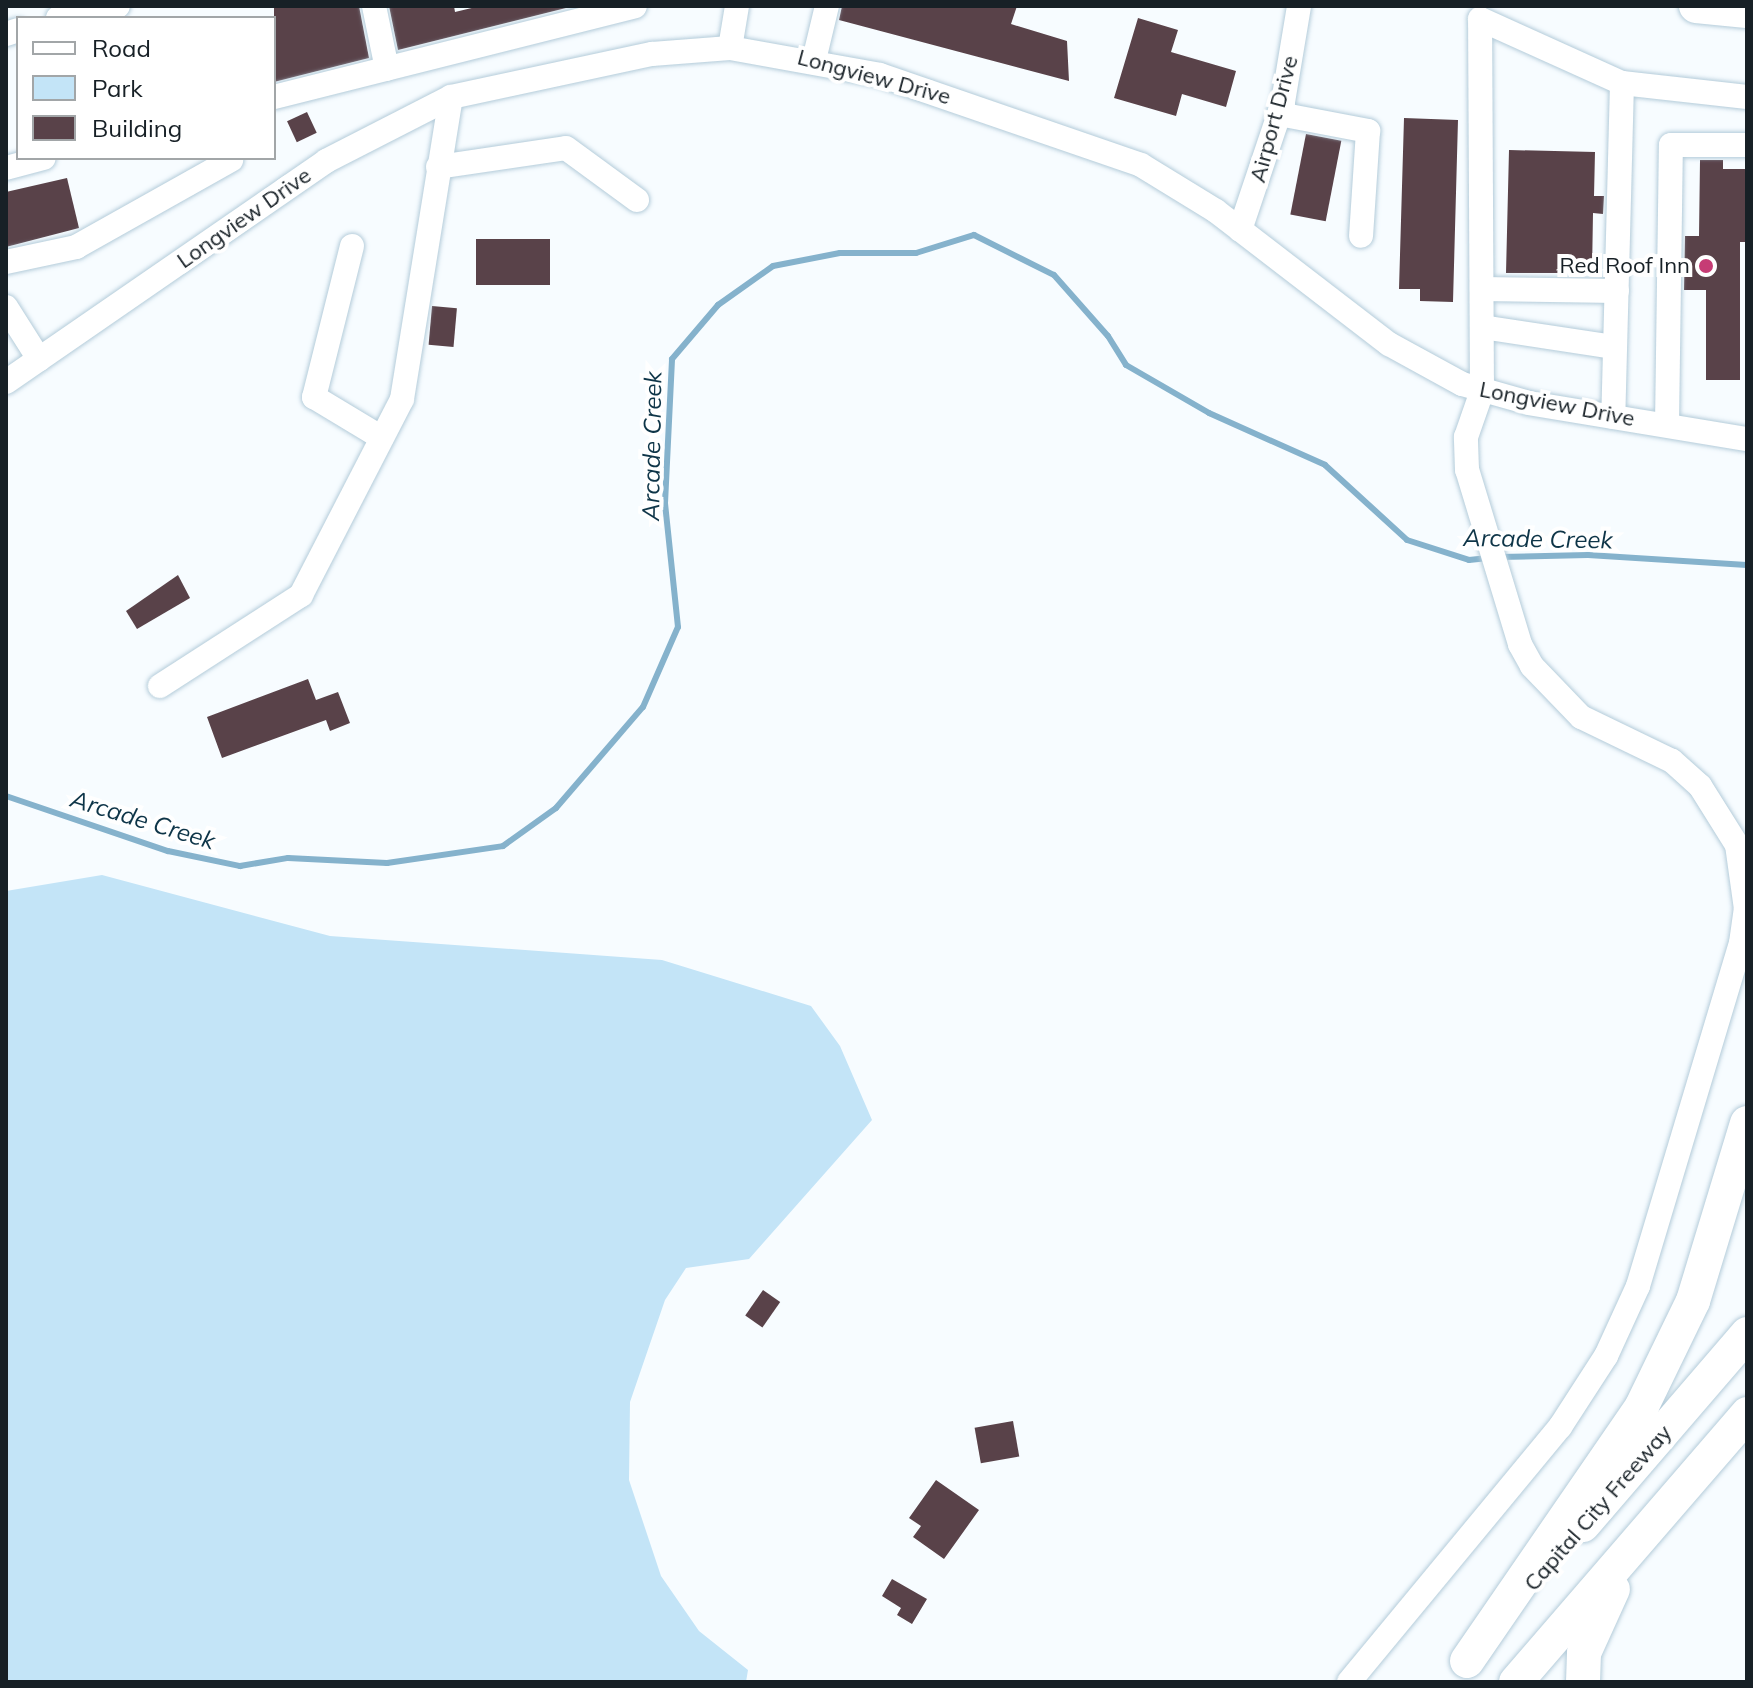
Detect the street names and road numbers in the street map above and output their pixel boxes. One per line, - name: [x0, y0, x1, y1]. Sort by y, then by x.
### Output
- street label: Longview Drive: [795, 44, 953, 110]
- street label: Airport Drive: [1244, 53, 1304, 185]
- street label: Longview Drive: [172, 162, 316, 274]
- street label: Longview Drive: [1477, 376, 1637, 432]
- street label: Capital City Freeway: [1519, 1420, 1677, 1596]

